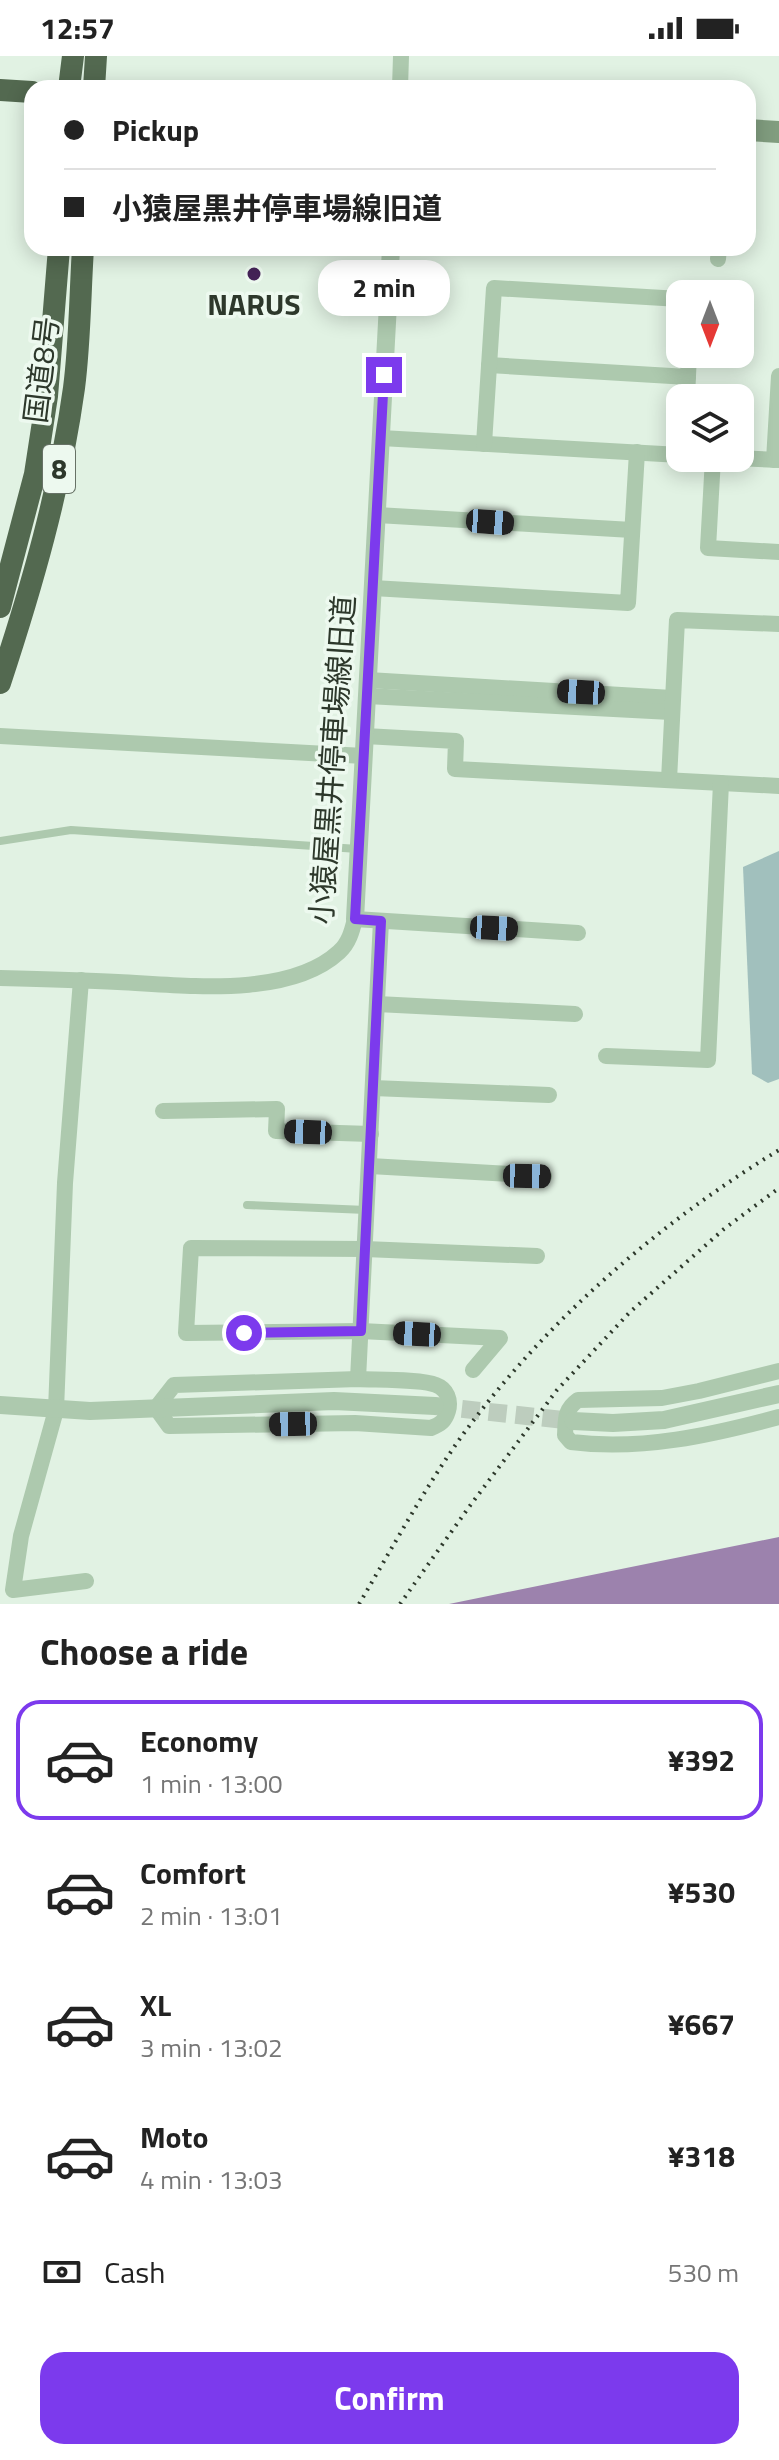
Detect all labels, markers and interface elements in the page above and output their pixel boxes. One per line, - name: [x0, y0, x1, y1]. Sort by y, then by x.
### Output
- text: 12:57: [40, 5, 115, 51]
- text: Pickup: [112, 107, 199, 153]
- text: 小猿屋黒井停車場線旧道: [112, 185, 442, 231]
- callout: 2 min: [318, 259, 450, 315]
- marker: NARUS: [245, 265, 263, 283]
- text: 2 min: [352, 268, 416, 307]
- north arrow: [666, 280, 754, 368]
- map controls: [666, 280, 754, 472]
- place label: NARUS: [207, 281, 301, 327]
- street label: 国道8号: [12, 314, 70, 426]
- route end: [366, 357, 402, 393]
- button: layers: [666, 384, 754, 472]
- road number: 8: [43, 445, 75, 493]
- car: [465, 508, 515, 536]
- street label: 小猿屋黒井停車場線旧道: [298, 594, 366, 926]
- car: [556, 679, 606, 705]
- car: [469, 915, 519, 941]
- car: [284, 1119, 332, 1145]
- car: [503, 1164, 551, 1188]
- route start: [226, 1315, 262, 1351]
- car: [392, 1321, 442, 1347]
- car: [269, 1412, 317, 1436]
- text: Choose a ride: [40, 1624, 248, 1679]
- text: Economy: [140, 1718, 258, 1764]
- icon: car: [44, 1724, 116, 1796]
- text: ¥392: [668, 1737, 735, 1783]
- text: 1 min · 13:00: [140, 1764, 283, 1803]
- text: Comfort: [140, 1850, 246, 1896]
- icon: car: [44, 1856, 116, 1928]
- text: ¥530: [668, 1869, 735, 1915]
- text: 2 min · 13:01: [140, 1896, 283, 1935]
- text: XL: [140, 1982, 171, 2028]
- icon: car: [44, 1988, 116, 2060]
- text: ¥667: [668, 2001, 735, 2047]
- text: 3 min · 13:02: [140, 2028, 283, 2067]
- text: Moto: [140, 2114, 208, 2160]
- icon: car: [44, 2120, 116, 2192]
- text: ¥318: [668, 2133, 735, 2179]
- text: 4 min · 13:03: [140, 2160, 283, 2199]
- text: Cash: [104, 2249, 165, 2295]
- icon: cash: [40, 2250, 84, 2294]
- text: 530 m: [668, 2253, 739, 2292]
- button: Confirm: [40, 2352, 739, 2444]

